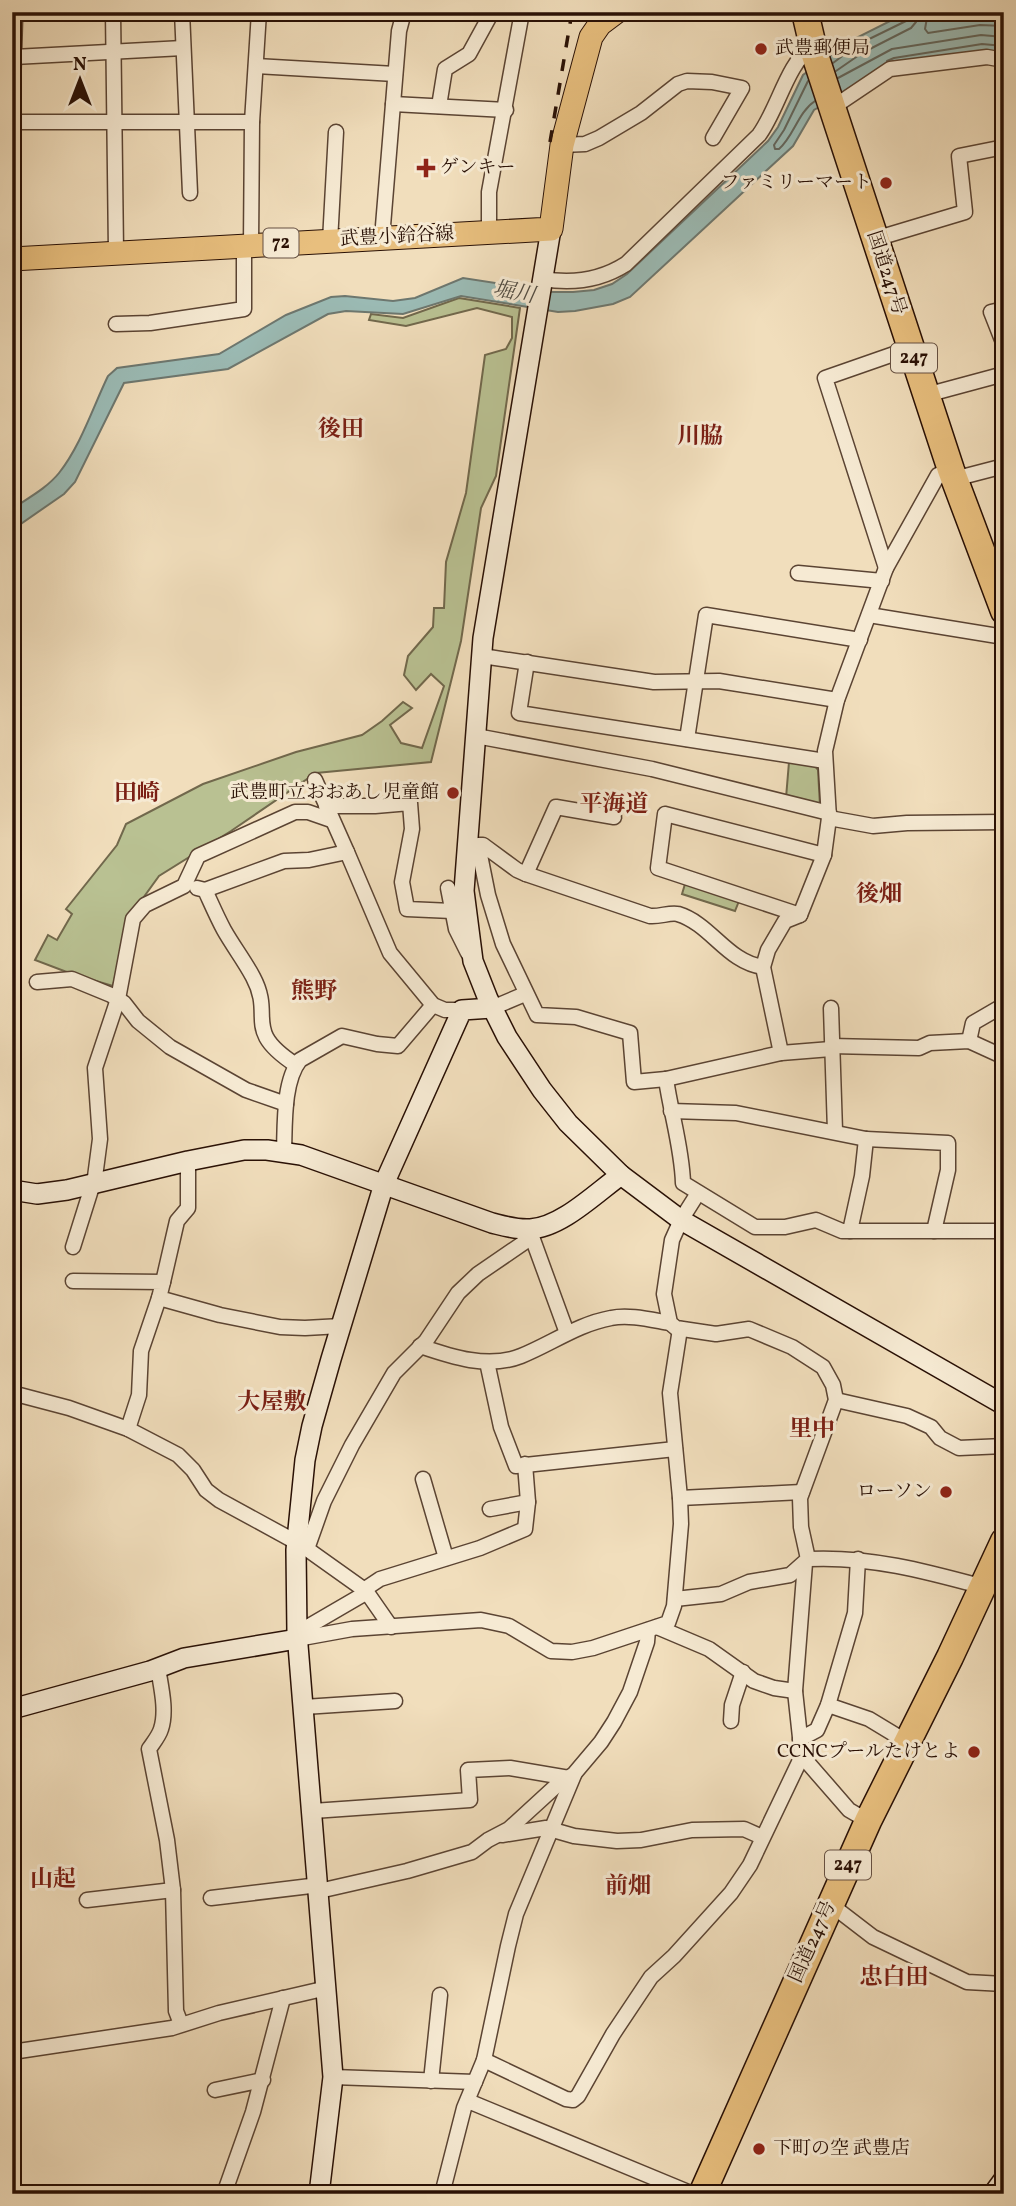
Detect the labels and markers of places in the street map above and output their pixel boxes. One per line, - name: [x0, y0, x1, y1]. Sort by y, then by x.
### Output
- place label: 武豊郵便局: [775, 36, 870, 62]
- marker: 武豊郵便局: [753, 41, 769, 57]
- place label: ゲンキー: [440, 155, 516, 181]
- marker: ゲンキー: [418, 160, 434, 176]
- place label: ファミリーマート: [720, 170, 872, 196]
- marker: ファミリーマート: [878, 175, 894, 191]
- place label: 武豊町立おおあし児童館: [230, 780, 439, 806]
- marker: 武豊町立おおあし児童館: [445, 785, 461, 801]
- place label: ローソン: [857, 1479, 932, 1505]
- marker: ローソン: [938, 1484, 954, 1500]
- place label: CCNCプールたけとよ: [777, 1739, 960, 1765]
- marker: CCNCプールたけとよ: [966, 1744, 982, 1760]
- place label: 下町の空 武豊店: [773, 2136, 910, 2162]
- marker: 下町の空 武豊店: [751, 2141, 767, 2157]

